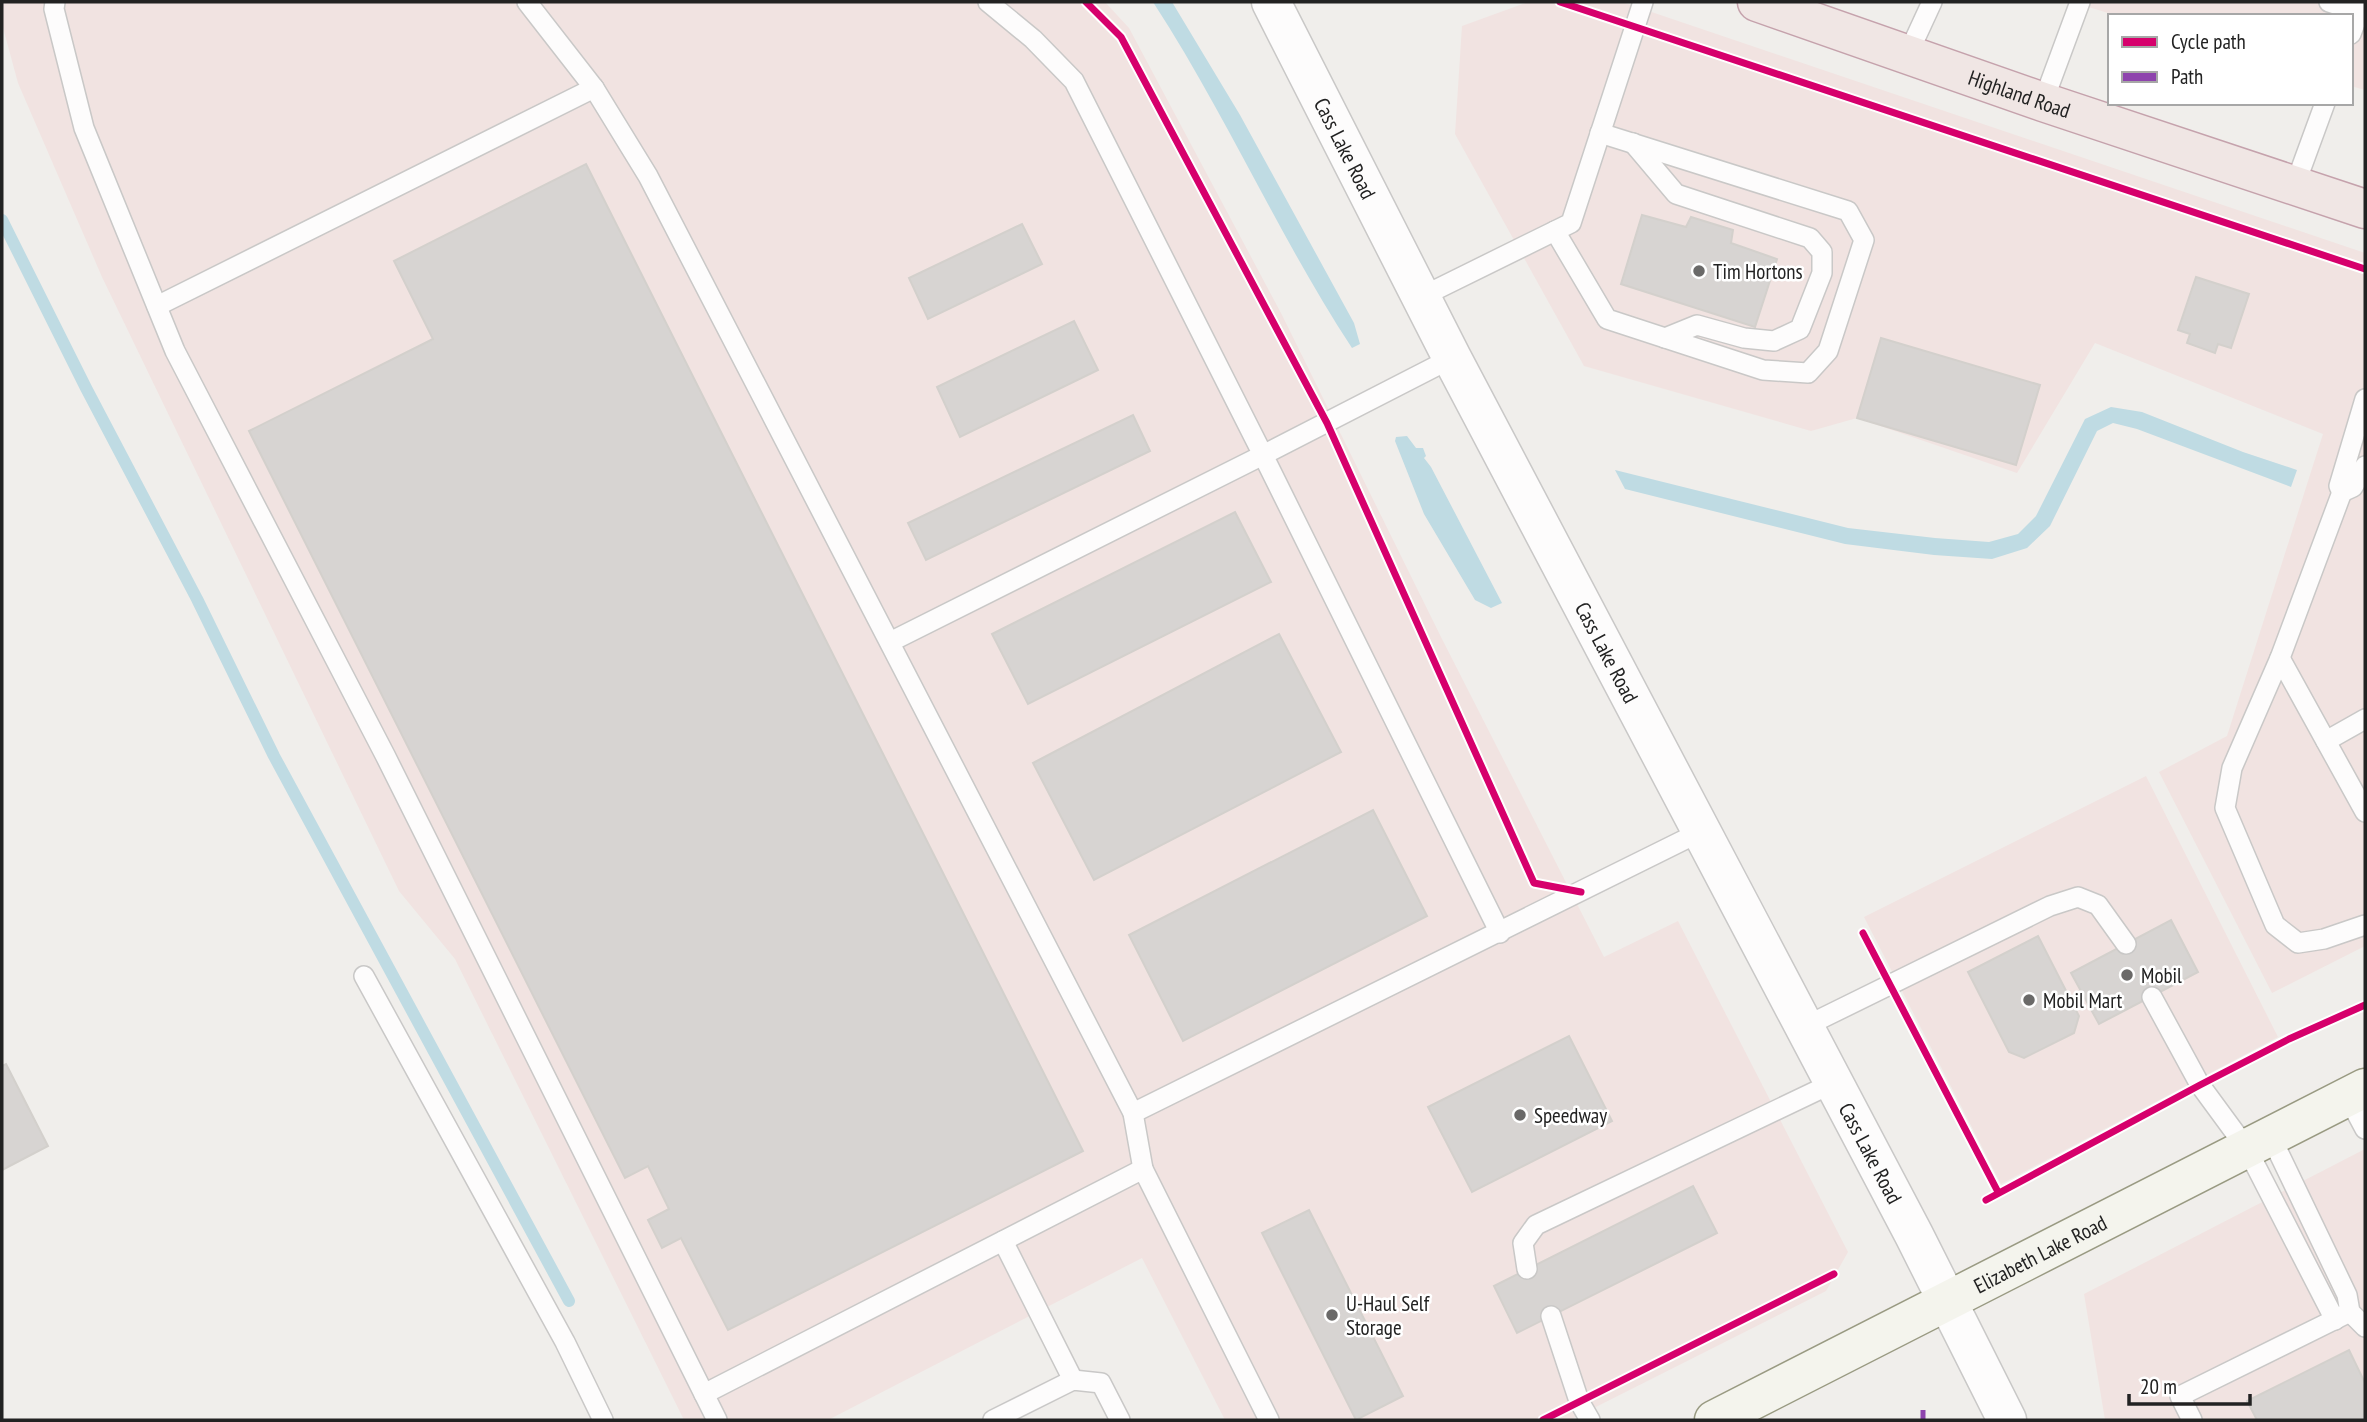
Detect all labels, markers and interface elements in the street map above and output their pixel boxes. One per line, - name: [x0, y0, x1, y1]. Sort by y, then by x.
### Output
- legend: [2108, 14, 2353, 105]
- text: Cycle path: [2171, 28, 2246, 55]
- text: Path: [2171, 63, 2203, 90]
- street label: Highland Road: [1965, 64, 2074, 124]
- street label: Cass Lake Road: [1308, 93, 1382, 203]
- place label: Tim Hortons: [1713, 258, 1803, 285]
- marker: Tim Hortons: [1691, 263, 1707, 279]
- street label: Cass Lake Road: [1569, 597, 1645, 707]
- place label: Mobil: [2141, 962, 2182, 989]
- marker: Mobil: [2119, 967, 2135, 983]
- place label: Mobil Mart: [2043, 987, 2122, 1014]
- marker: Mobil Mart: [2021, 992, 2037, 1008]
- street label: Cass Lake Road: [1833, 1098, 1908, 1208]
- place label: Speedway: [1534, 1102, 1607, 1129]
- marker: Speedway: [1512, 1107, 1528, 1123]
- street label: Elizabeth Lake Road: [1969, 1209, 2111, 1299]
- place label: U-Haul Self Storage: [1346, 1290, 1430, 1341]
- marker: U-Haul Self Storage: [1324, 1307, 1340, 1323]
- scale bar: [2129, 1362, 2250, 1406]
- text: 20 m: [2140, 1373, 2177, 1400]

